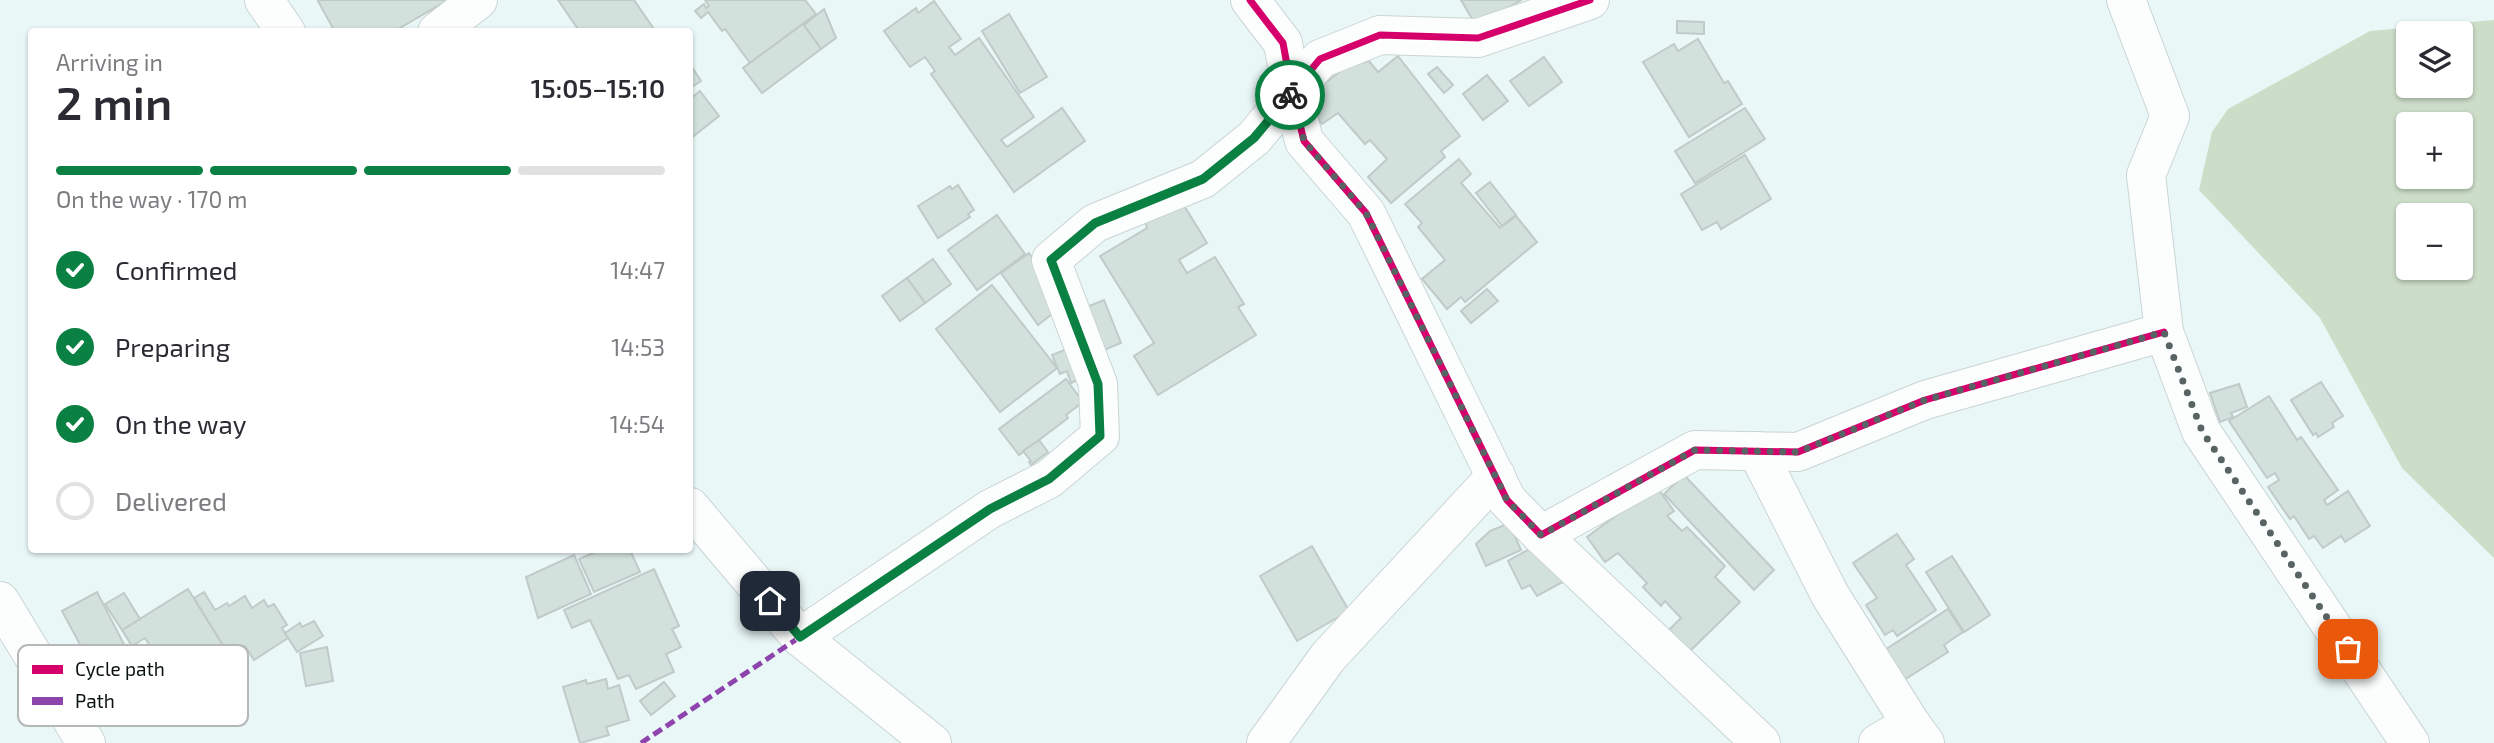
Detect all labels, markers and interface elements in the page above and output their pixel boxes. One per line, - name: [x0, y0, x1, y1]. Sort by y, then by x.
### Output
- map controls: [2396, 21, 2473, 280]
- button: layers: [2396, 21, 2473, 98]
- text: Arriving in: [56, 48, 163, 76]
- courier: [1255, 60, 1325, 130]
- text: 15:05–15:10: [531, 72, 665, 103]
- text: 2 min: [56, 74, 172, 129]
- icon: bike: [1271, 76, 1309, 114]
- button: +: [2396, 112, 2473, 189]
- text: On the way · 170 m: [56, 185, 248, 213]
- button: −: [2396, 203, 2473, 280]
- icon: check: [56, 251, 94, 289]
- text: Confirmed: [115, 254, 238, 285]
- text: 14:47: [610, 256, 665, 284]
- icon: check: [56, 328, 94, 366]
- text: Preparing: [115, 331, 230, 362]
- text: 14:53: [611, 333, 665, 361]
- icon: check: [56, 405, 94, 443]
- text: On the way: [115, 408, 246, 439]
- text: 14:54: [610, 410, 665, 438]
- text: Delivered: [115, 485, 227, 516]
- pin: [740, 571, 800, 631]
- icon: home: [751, 582, 789, 620]
- pin: [2318, 619, 2378, 679]
- icon: bag: [2329, 630, 2367, 668]
- legend: [18, 645, 248, 726]
- text: Cycle path: [75, 657, 165, 680]
- text: Path: [75, 689, 115, 712]

